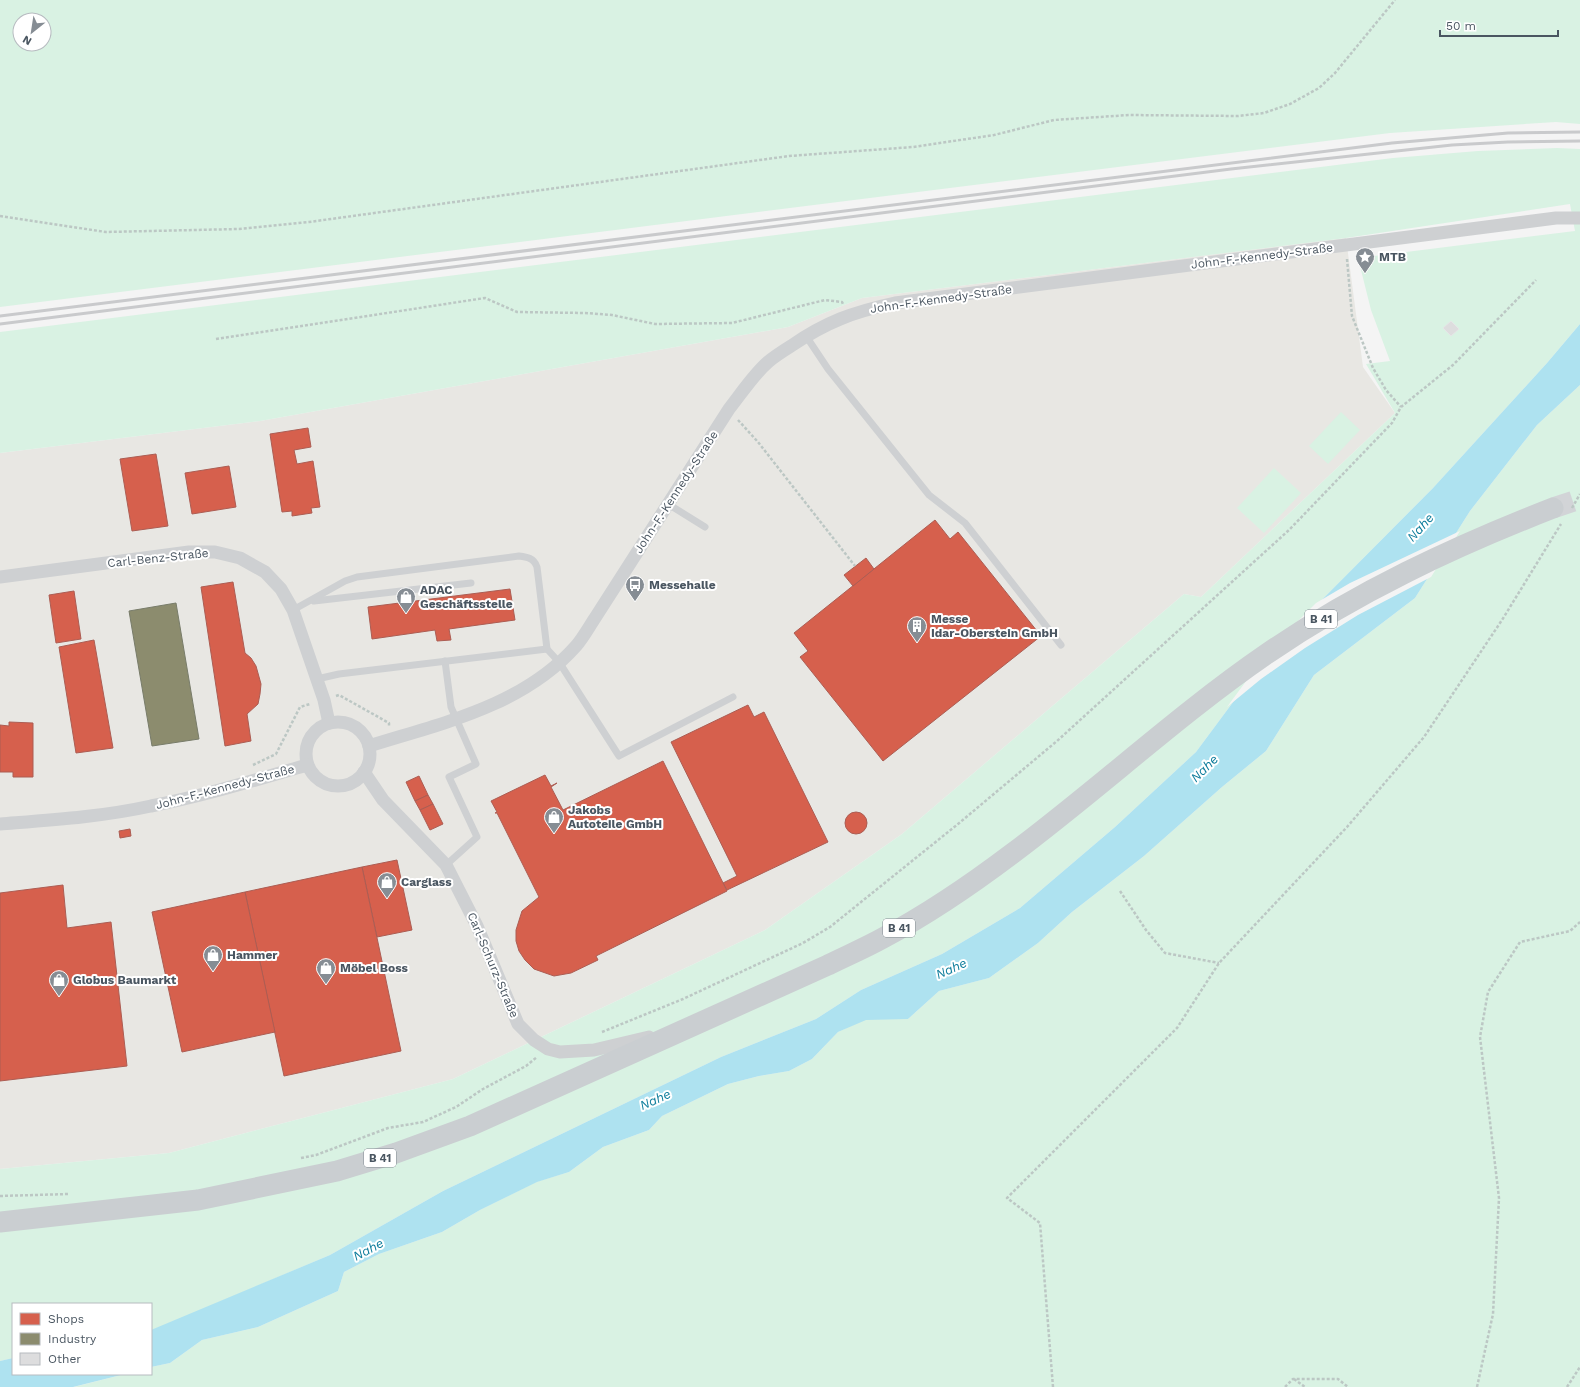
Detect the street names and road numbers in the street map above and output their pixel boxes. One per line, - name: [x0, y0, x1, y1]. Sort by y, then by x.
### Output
- street label: John-F.-Kennedy-Straße: [1190, 240, 1334, 272]
- street label: John-F.-Kennedy-Straße: [869, 282, 1013, 316]
- street label: John-F.-Kennedy-Straße: [631, 428, 721, 556]
- street label: Carl-Benz-Straße: [107, 546, 209, 570]
- road number: B 41: [1305, 610, 1337, 628]
- street label: John-F.-Kennedy-Straße: [154, 762, 296, 812]
- street label: Carl-Schurz-Straße: [464, 910, 522, 1020]
- road number: B 41: [883, 919, 915, 937]
- road number: B 41: [364, 1149, 396, 1167]

